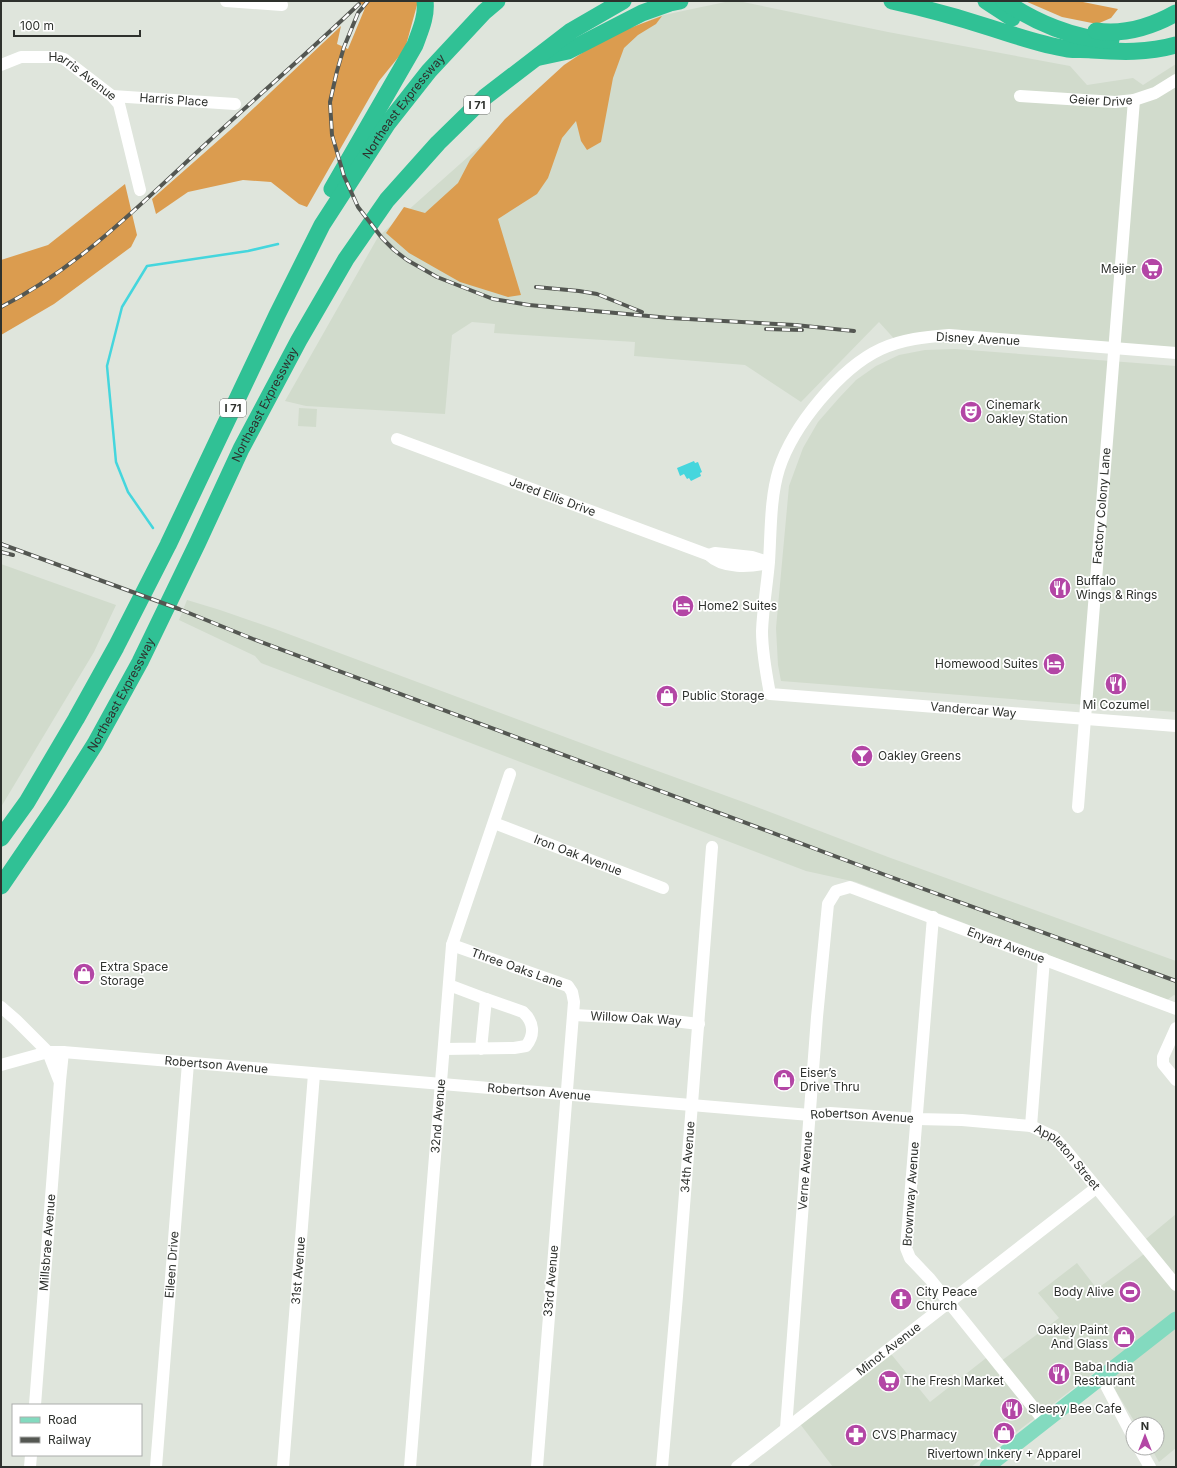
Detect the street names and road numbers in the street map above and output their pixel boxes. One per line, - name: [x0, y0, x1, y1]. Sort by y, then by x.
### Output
- street label: Harris Avenue: [48, 49, 120, 103]
- street label: Northeast Expressway: [359, 50, 448, 161]
- street label: Harris Place: [139, 90, 209, 109]
- street label: Geier Drive: [1069, 91, 1133, 109]
- road number: I 71: [464, 96, 490, 114]
- street label: Disney Avenue: [936, 329, 1020, 348]
- street label: Northeast Expressway: [228, 344, 301, 464]
- road number: I 71: [220, 399, 246, 417]
- street label: Factory Colony Lane: [1089, 447, 1113, 565]
- street label: Jared Ellis Drive: [507, 473, 598, 519]
- street label: Northeast Expressway: [84, 635, 158, 755]
- street label: Vandercar Way: [930, 699, 1017, 720]
- street label: Iron Oak Avenue: [532, 831, 624, 879]
- street label: Enyart Avenue: [965, 924, 1047, 966]
- street label: Three Oaks Lane: [469, 944, 565, 991]
- street label: Willow Oak Way: [590, 1008, 683, 1029]
- street label: Robertson Avenue: [164, 1053, 269, 1076]
- street label: 32nd Avenue: [427, 1078, 448, 1154]
- street label: Robertson Avenue: [487, 1080, 592, 1104]
- street label: Robertson Avenue: [810, 1105, 914, 1126]
- street label: 34th Avenue: [677, 1121, 698, 1193]
- street label: Appleton Street: [1032, 1121, 1104, 1193]
- street label: Verne Avenue: [794, 1131, 815, 1211]
- street label: Brownway Avenue: [899, 1141, 922, 1247]
- street label: Millsbrae Avenue: [36, 1193, 58, 1291]
- street label: Eileen Drive: [161, 1230, 182, 1299]
- street label: 31st Avenue: [288, 1236, 308, 1305]
- street label: 33rd Avenue: [540, 1244, 561, 1317]
- street label: Minot Avenue: [853, 1319, 924, 1379]

